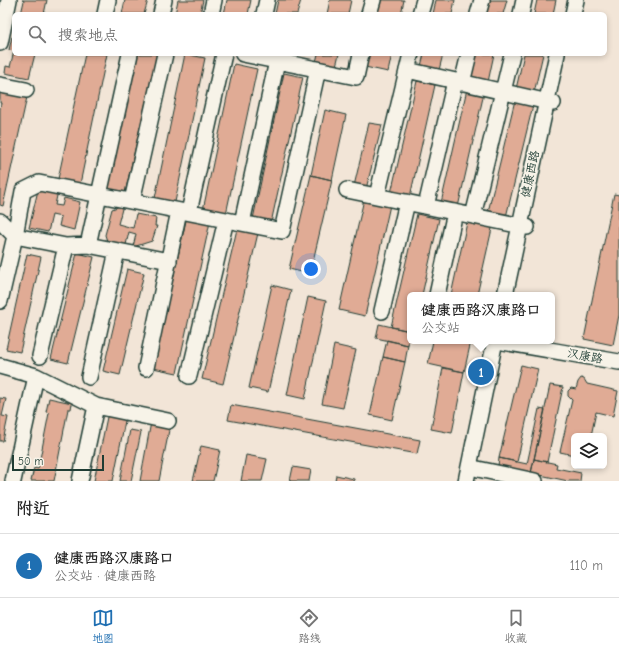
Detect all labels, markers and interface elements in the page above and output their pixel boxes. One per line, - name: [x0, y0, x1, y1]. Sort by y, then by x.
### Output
- search box: [12, 12, 607, 56]
- icon: search: [26, 23, 48, 45]
- text: 搜索地点: [58, 26, 118, 44]
- street label: 健康西路: [518, 149, 542, 199]
- your location: [301, 259, 321, 279]
- popup: [407, 292, 555, 344]
- text: 健康西路汉康路口: [421, 301, 541, 319]
- text: 公交站: [421, 320, 460, 335]
- street label: 汉康路: [566, 346, 604, 366]
- pin: 1: [468, 357, 494, 387]
- map controls: [571, 433, 607, 469]
- button: layers: [571, 433, 607, 469]
- scale bar: [12, 453, 104, 472]
- text: 50 m: [18, 455, 43, 468]
- text: 附近: [16, 499, 50, 518]
- text: 健康西路汉康路口: [54, 549, 174, 567]
- text: 1: [26, 558, 32, 573]
- text: 110 m: [570, 558, 603, 573]
- text: 公交站 · 健康西路: [54, 568, 156, 583]
- tab: 地图: [92, 607, 114, 645]
- tab: 路线: [298, 607, 320, 645]
- tab: 收藏: [505, 607, 527, 645]

